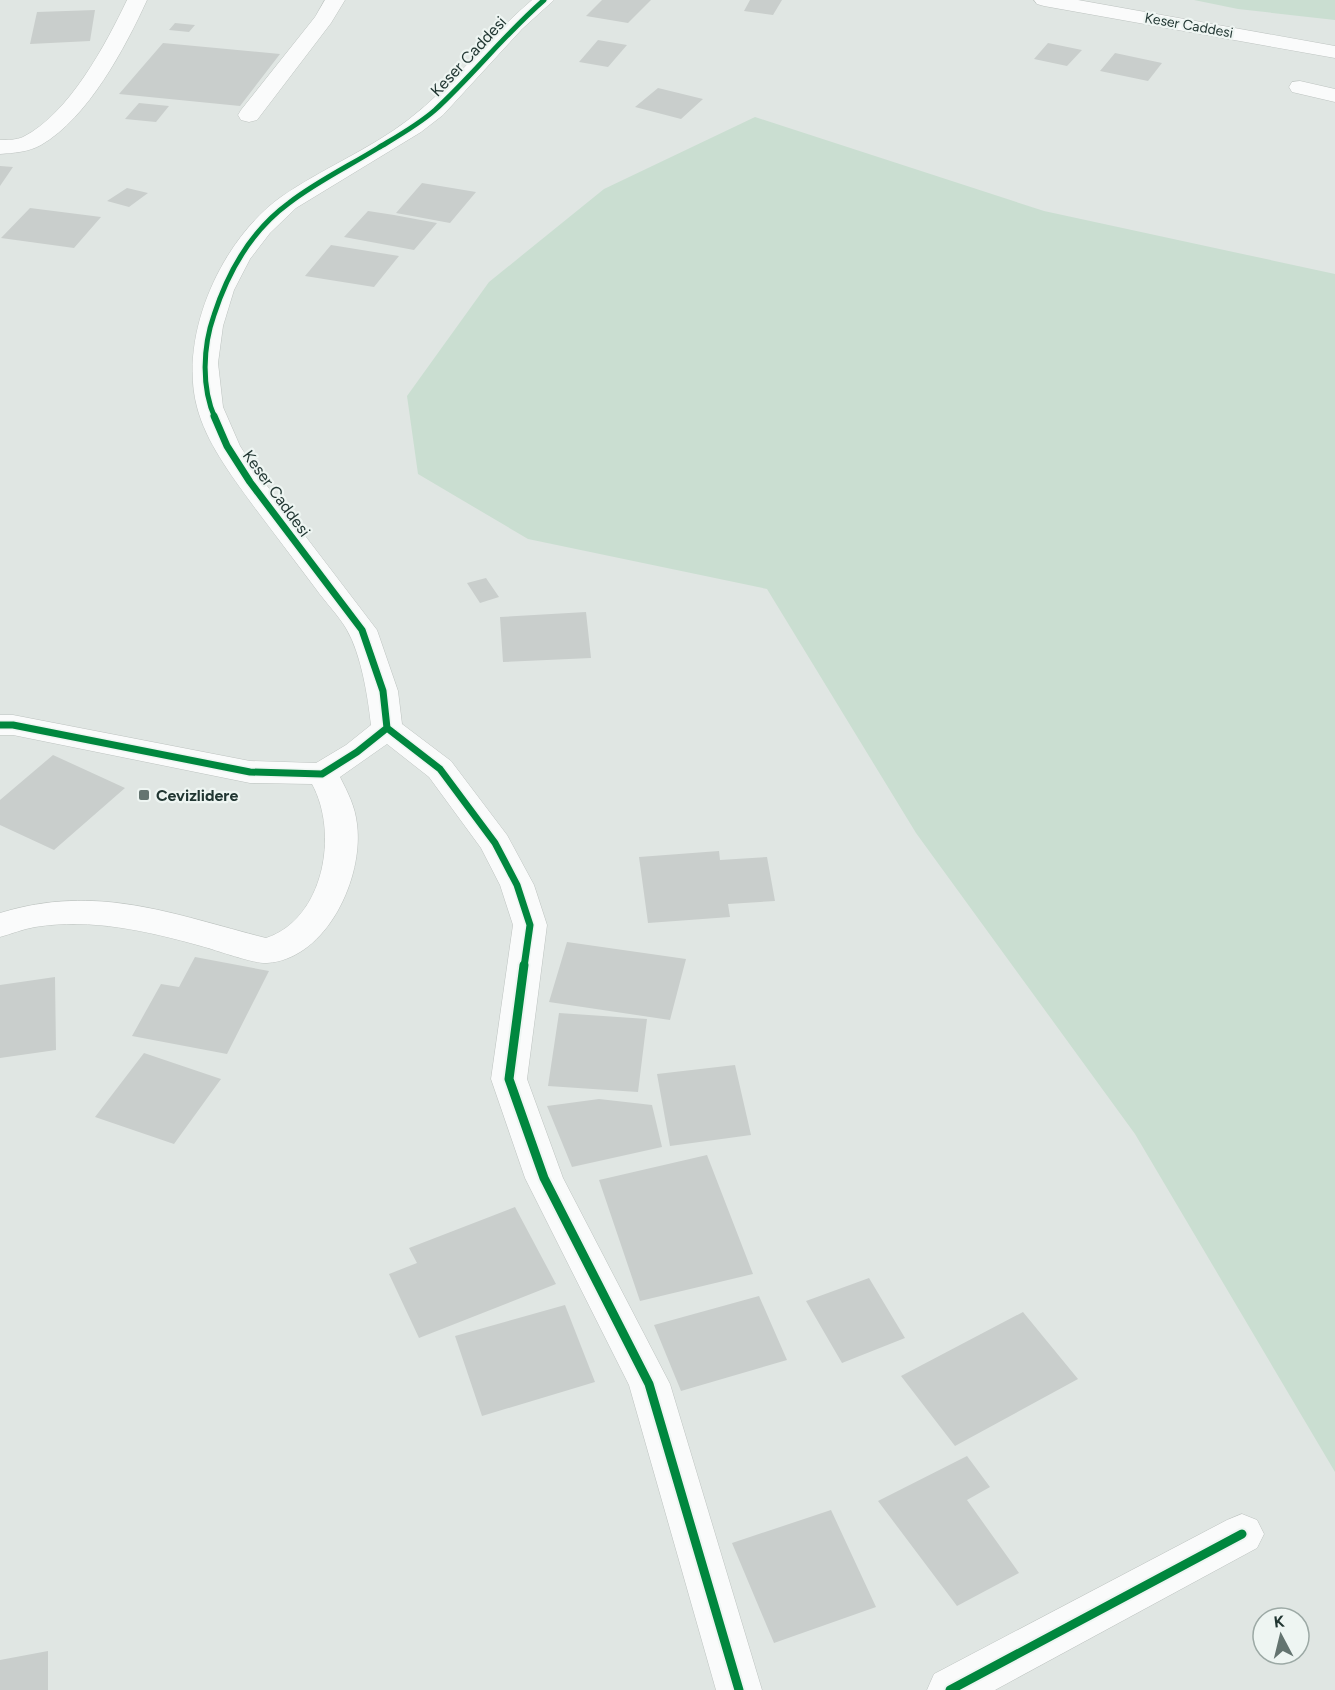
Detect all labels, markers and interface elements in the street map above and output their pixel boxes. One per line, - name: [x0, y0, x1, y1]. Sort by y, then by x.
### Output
- street label: Keser Caddesi: [1143, 9, 1234, 42]
- street label: Keser Caddesi: [427, 12, 510, 100]
- street label: Keser Caddesi: [239, 446, 314, 540]
- place label: Cevizlidere: [156, 786, 238, 805]
- marker: Cevizlidere: [137, 788, 151, 802]
- north arrow: [1251, 1606, 1311, 1666]
- text: K: [1273, 1611, 1286, 1632]

